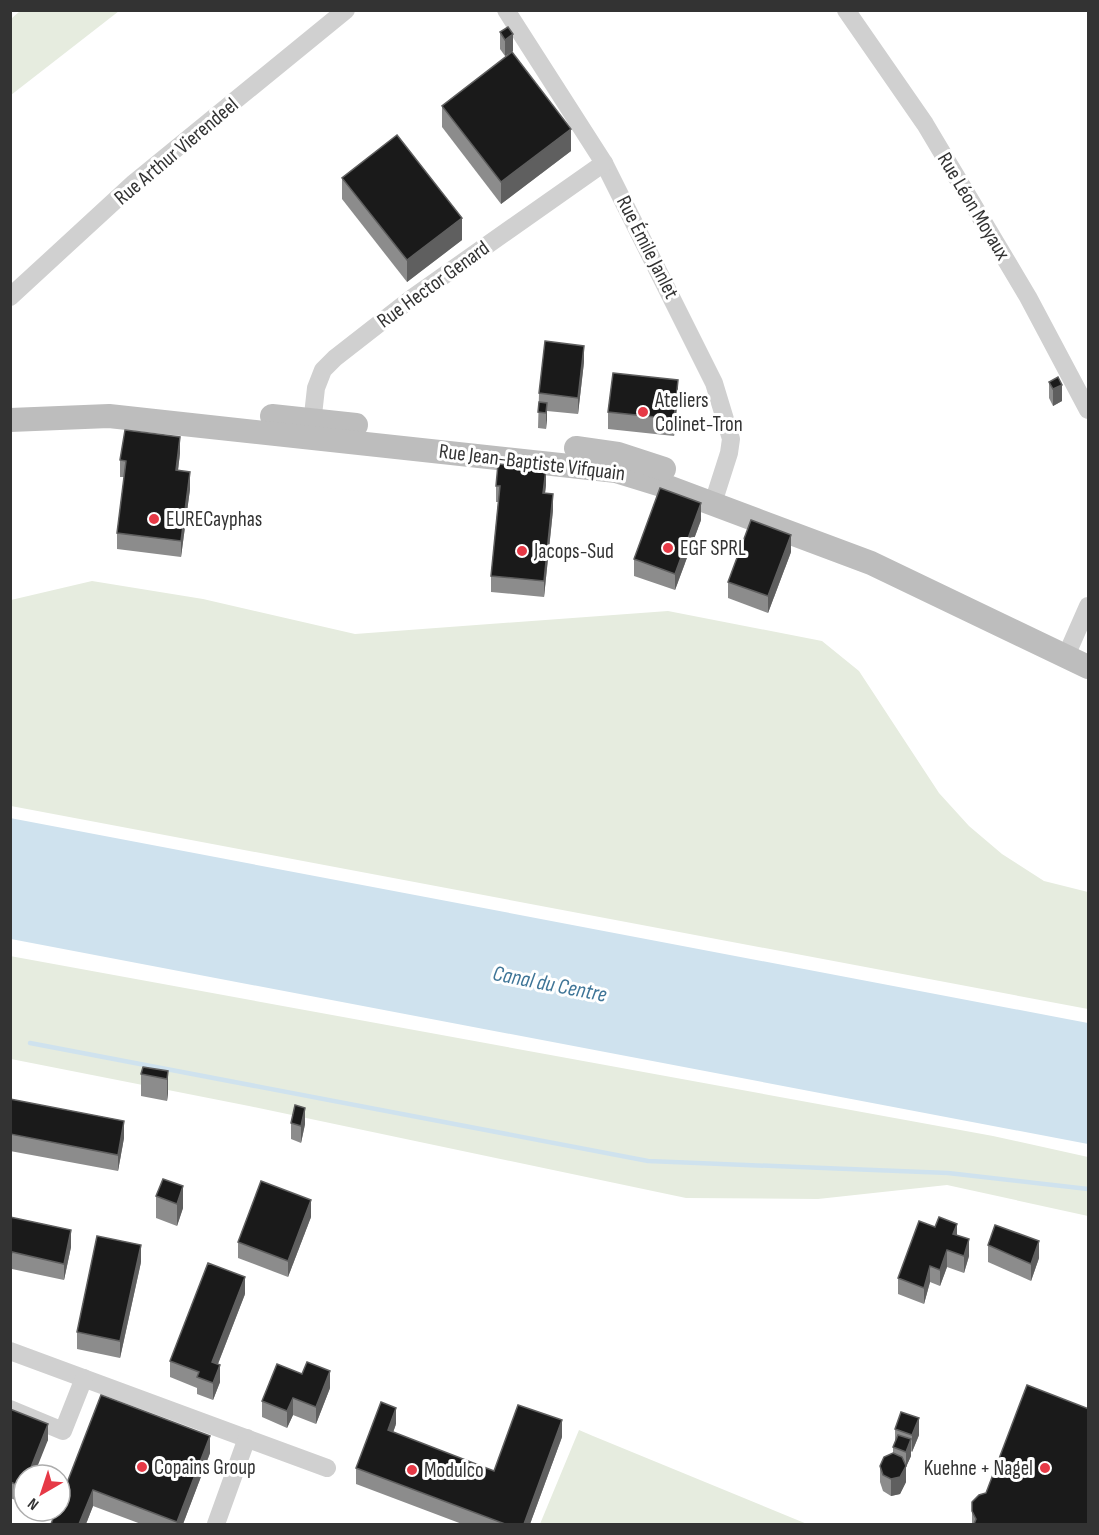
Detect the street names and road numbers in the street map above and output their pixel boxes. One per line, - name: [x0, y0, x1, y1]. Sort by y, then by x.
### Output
- street label: Rue Arthur Vierendeel: [109, 92, 243, 210]
- street label: Rue Léon Moyaux: [932, 148, 1015, 265]
- street label: Rue Émile Janlet: [611, 192, 684, 303]
- street label: Rue Hector Genard: [372, 235, 494, 333]
- street label: Rue Jean-Baptiste Vifquain: [437, 439, 626, 486]

